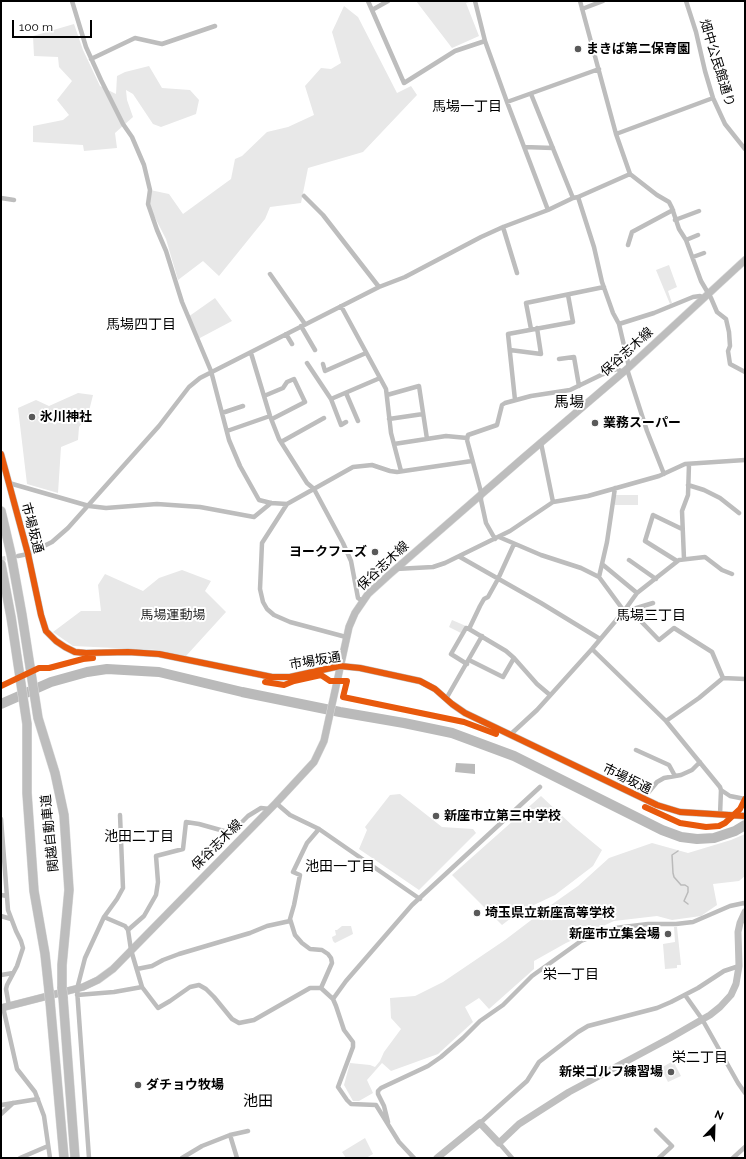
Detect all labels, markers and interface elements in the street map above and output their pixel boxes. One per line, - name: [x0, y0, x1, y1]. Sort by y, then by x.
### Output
- scale bar: [14, 12, 94, 38]
- street label: 畑中公民館通り: [696, 17, 738, 109]
- text: 100 m: [19, 20, 53, 34]
- place label: まきば第二保育園: [586, 41, 690, 57]
- marker: まきば第二保育園: [573, 44, 583, 54]
- district label: 馬場一丁目: [432, 99, 502, 115]
- district label: 馬場四丁目: [106, 317, 176, 333]
- street label: 保谷志木線: [598, 324, 656, 380]
- district label: 馬場: [554, 393, 584, 411]
- place label: 氷川神社: [40, 409, 92, 425]
- marker: 氷川神社: [27, 412, 37, 422]
- place label: 業務スーパー: [603, 415, 681, 431]
- marker: 業務スーパー: [590, 418, 600, 428]
- street label: 市場坂通: [18, 501, 46, 555]
- street label: 保谷志木線: [354, 538, 412, 594]
- place label: ヨークフーズ: [289, 544, 367, 560]
- marker: ヨークフーズ: [370, 547, 380, 557]
- park label: 馬場運動場: [141, 607, 205, 623]
- district label: 馬場三丁目: [616, 608, 686, 624]
- street label: 市場坂通: [288, 649, 342, 673]
- street label: 市場坂通: [600, 761, 654, 797]
- street label: 関越自動車道: [38, 793, 62, 873]
- place label: 新座市立第三中学校: [444, 808, 561, 824]
- marker: 新座市立第三中学校: [431, 811, 441, 821]
- street label: 保谷志木線: [189, 817, 245, 873]
- district label: 池田二丁目: [104, 829, 174, 845]
- district label: 池田一丁目: [305, 859, 375, 875]
- place label: 埼玉県立新座高等学校: [485, 905, 615, 921]
- marker: 埼玉県立新座高等学校: [472, 908, 482, 918]
- place label: 新座市立集会場: [569, 926, 660, 942]
- marker: 新座市立集会場: [663, 929, 673, 939]
- district label: 栄一丁目: [543, 967, 599, 983]
- district label: 栄二丁目: [672, 1050, 728, 1066]
- place label: 新栄ゴルフ練習場: [559, 1064, 663, 1080]
- marker: 新栄ゴルフ練習場: [666, 1067, 676, 1077]
- place label: ダチョウ牧場: [146, 1077, 224, 1093]
- marker: ダチョウ牧場: [133, 1080, 143, 1090]
- district label: 池田: [243, 1092, 273, 1110]
- north arrow: [694, 1107, 734, 1147]
- text: N: [712, 1108, 725, 1123]

